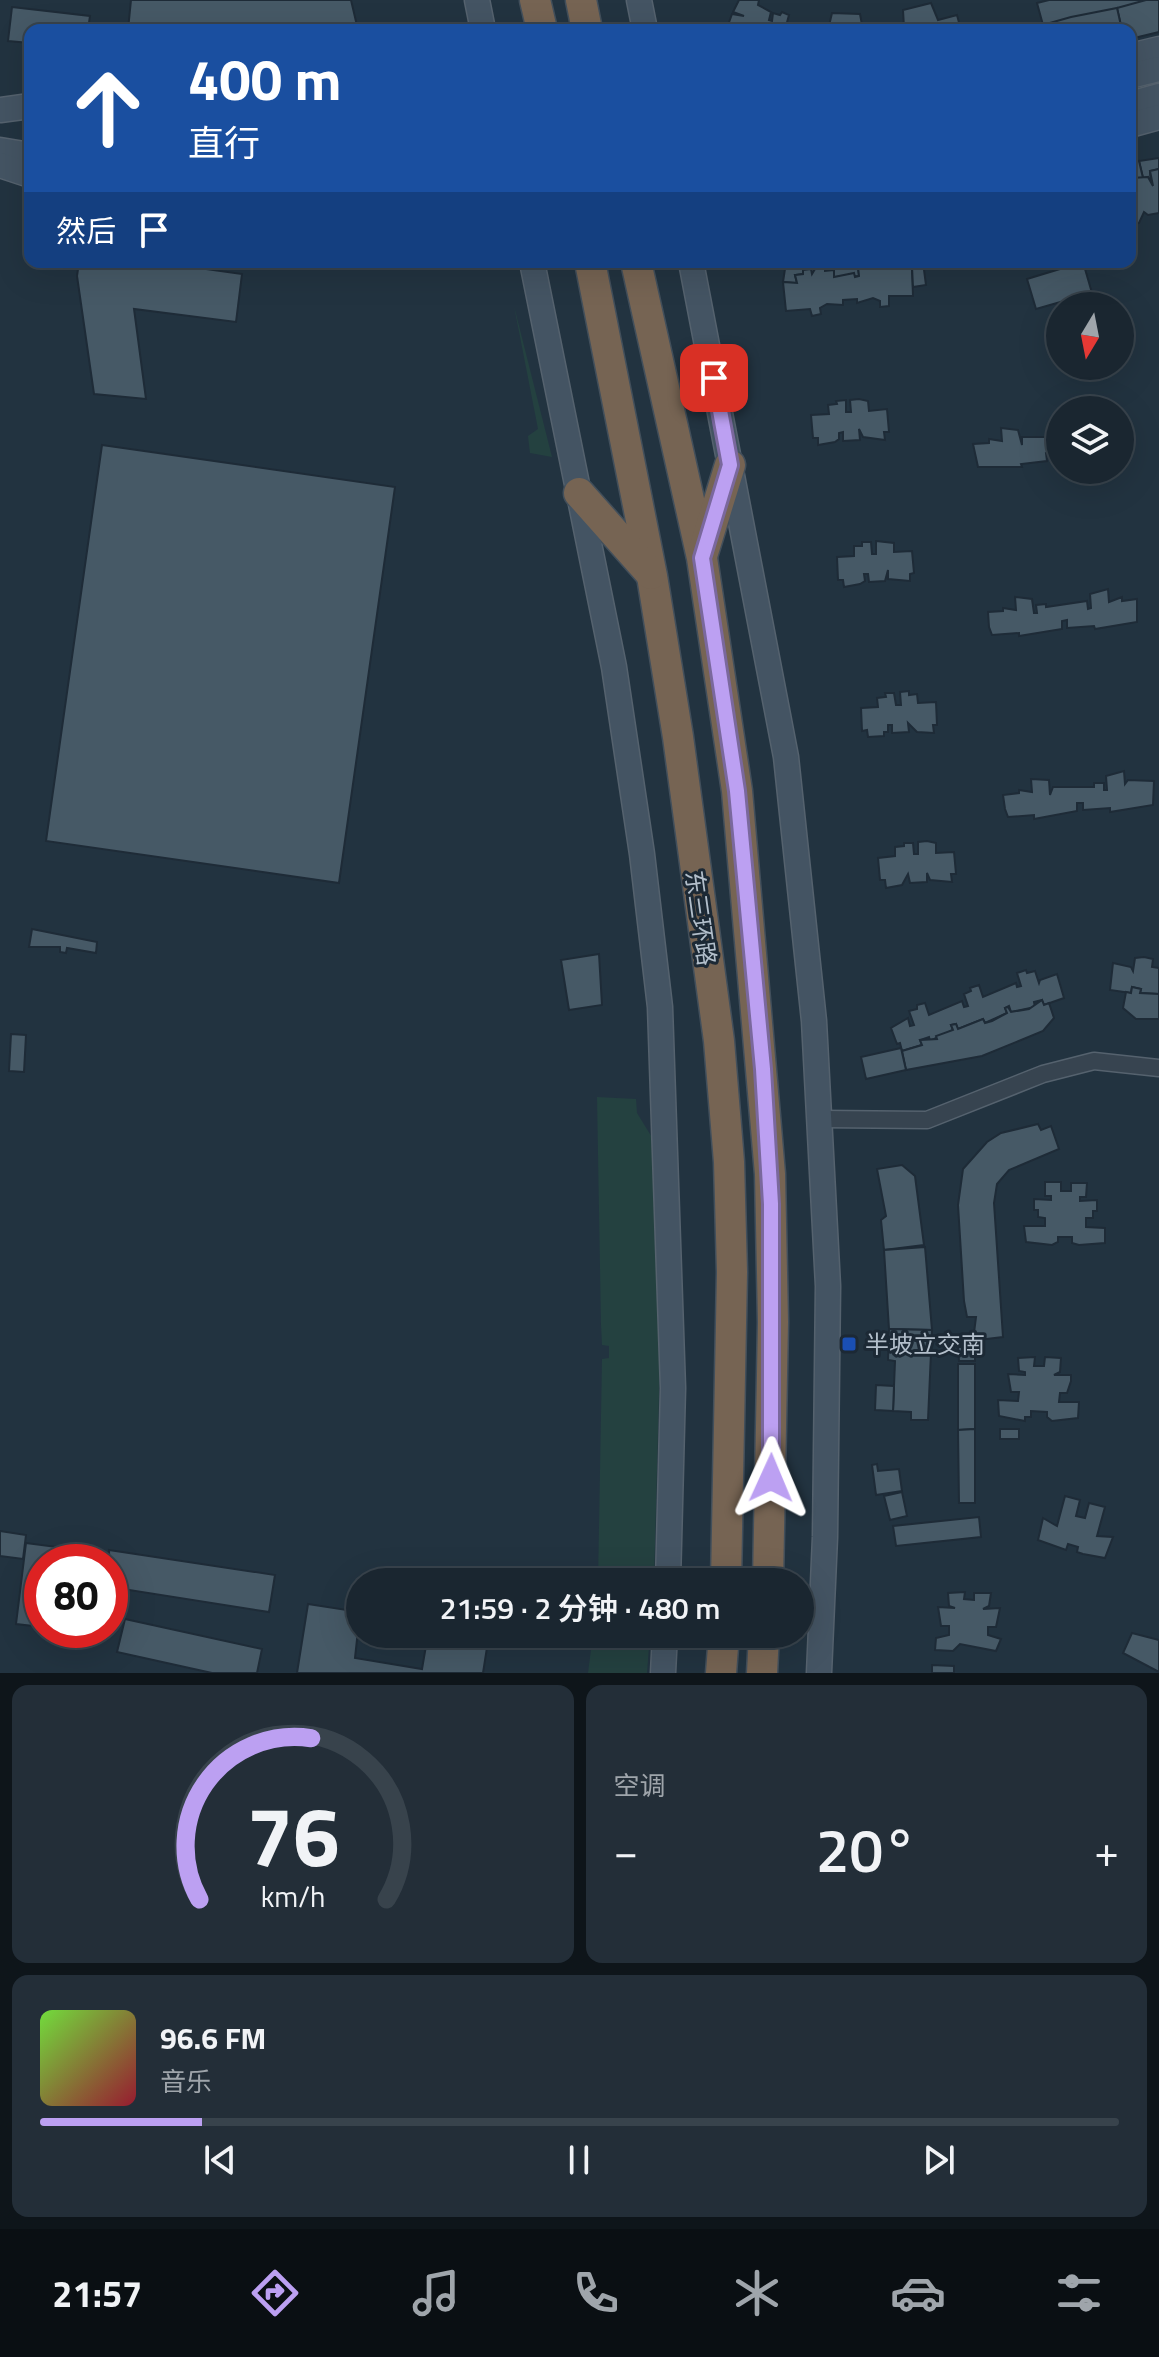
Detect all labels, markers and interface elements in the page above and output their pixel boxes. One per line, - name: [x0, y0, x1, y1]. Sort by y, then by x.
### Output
- text: 400 m: [188, 37, 341, 122]
- icon: ahead: [56, 56, 160, 160]
- text: 直行: [188, 115, 260, 170]
- text: 然后: [56, 208, 116, 254]
- icon: arrive: [132, 208, 176, 252]
- north arrow: [1046, 292, 1134, 380]
- map controls: [1046, 292, 1134, 484]
- pin: [680, 344, 748, 412]
- icon: arrive: [692, 356, 736, 400]
- button: layers: [1046, 396, 1134, 484]
- street label: 东三环路: [676, 868, 726, 968]
- place label: 半坡立交南: [865, 1326, 985, 1362]
- marker: 半坡立交南: [840, 1335, 858, 1353]
- position arrow: [729, 1436, 813, 1520]
- speed limit sign: 80: [24, 1544, 128, 1648]
- text: 21:59 · 2 分钟 · 480 m: [440, 1585, 720, 1631]
- text: 空调: [614, 1766, 666, 1805]
- text: 76: [246, 1772, 339, 1898]
- text: 20°: [816, 1804, 917, 1895]
- text: −: [614, 1817, 638, 1884]
- text: +: [1094, 1817, 1119, 1884]
- text: km/h: [260, 1875, 325, 1918]
- text: 96.6 FM: [160, 2015, 266, 2061]
- text: 音乐: [160, 2062, 212, 2101]
- icon: previous: [198, 2138, 242, 2182]
- icon: pause: [557, 2138, 601, 2182]
- icon: next: [917, 2138, 961, 2182]
- icon: directions: [247, 2265, 303, 2321]
- icon: music: [408, 2265, 464, 2321]
- icon: phone: [568, 2265, 624, 2321]
- icon: climate: [729, 2265, 785, 2321]
- icon: car: [890, 2265, 946, 2321]
- icon: filters: [1051, 2265, 1107, 2321]
- text: 21:57: [52, 2266, 142, 2321]

